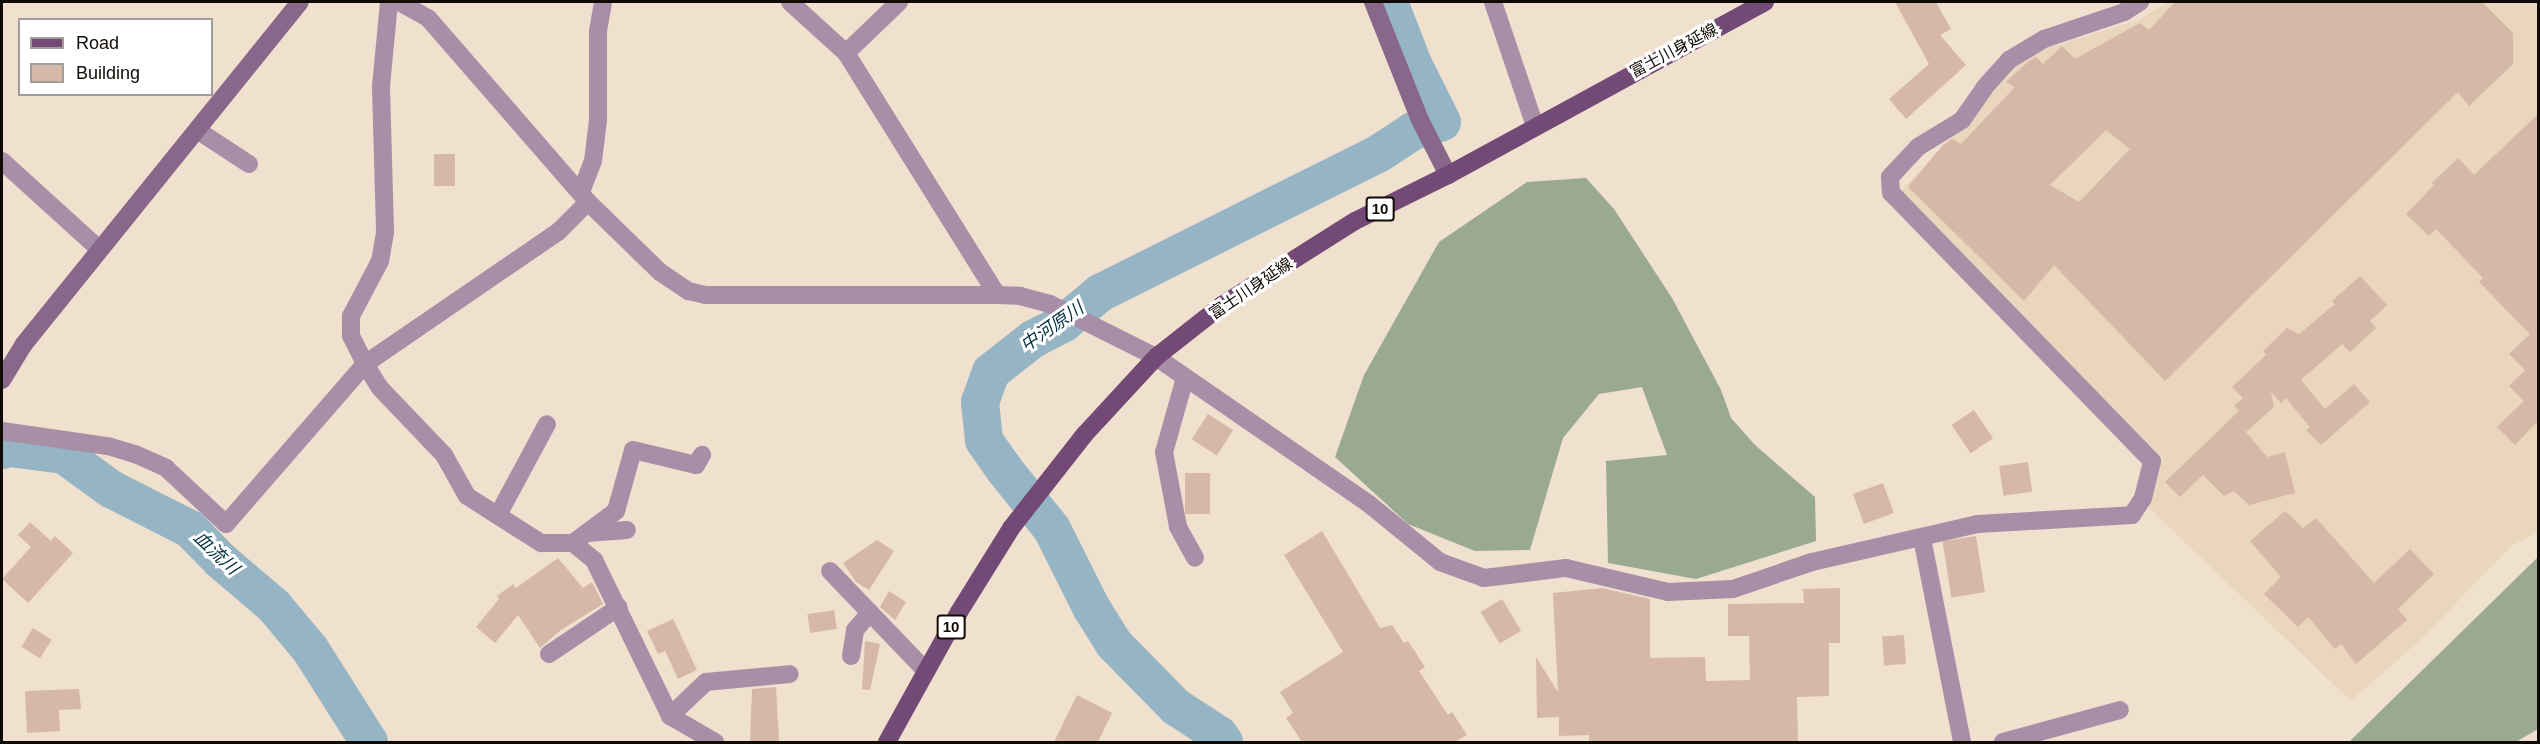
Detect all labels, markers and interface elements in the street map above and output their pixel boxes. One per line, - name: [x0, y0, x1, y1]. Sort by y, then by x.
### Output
- legend: [18, 18, 213, 96]
- street label: 富士川身延線: [1627, 20, 1721, 82]
- text: Road: [76, 33, 119, 53]
- text: Building: [76, 63, 140, 83]
- road number: 10: [1365, 197, 1395, 221]
- street label: 富士川身延線: [1206, 254, 1296, 324]
- water label: 中河原川: [1016, 298, 1088, 356]
- water label: 血流川: [189, 527, 243, 579]
- road number: 10: [936, 615, 966, 639]

